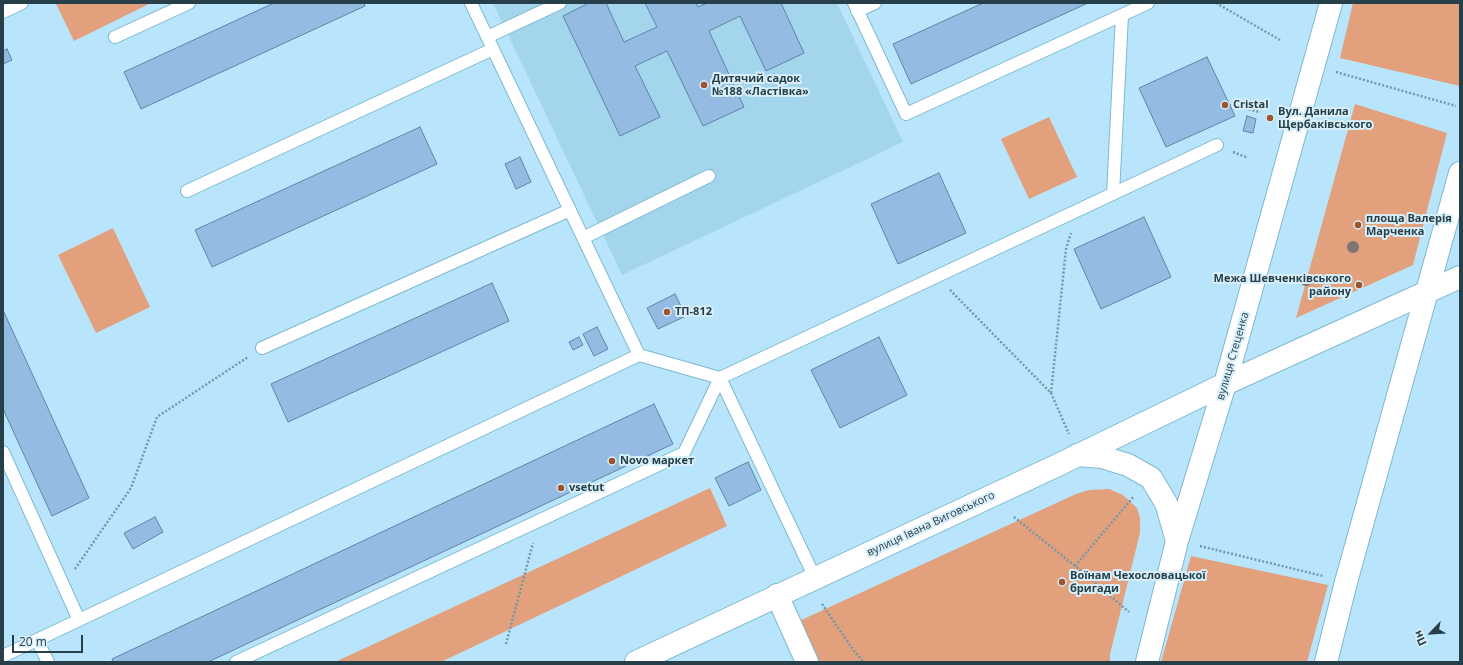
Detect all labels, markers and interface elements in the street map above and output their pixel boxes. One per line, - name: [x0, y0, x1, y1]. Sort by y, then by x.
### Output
- place label: Дитячий садок №188 «Ластівка»: [712, 72, 809, 98]
- marker: Дитячий садок №188 «Ластівка»: [699, 80, 709, 90]
- place label: Cristal: [1233, 98, 1269, 112]
- marker: Cristal: [1220, 100, 1230, 110]
- place label: Вул. Данила Щербаківського: [1278, 105, 1372, 131]
- marker: Вул. Данила Щербаківського: [1265, 113, 1275, 123]
- place label: площа Валерія Марченка: [1366, 212, 1452, 238]
- marker: площа Валерія Марченка: [1353, 220, 1363, 230]
- place label: Межа Шевченківського району: [1214, 272, 1351, 298]
- marker: Межа Шевченківського району: [1354, 280, 1364, 290]
- place label: ТП-812: [675, 305, 712, 319]
- marker: ТП-812: [662, 307, 672, 317]
- street label: вулиця Стеценка: [1214, 310, 1252, 402]
- place label: Novo маркет: [620, 454, 694, 468]
- marker: Novo маркет: [607, 456, 617, 466]
- place label: vsetut: [569, 481, 604, 495]
- marker: vsetut: [556, 483, 566, 493]
- street label: вулиця Івана Виговського: [865, 489, 997, 559]
- place label: Воїнам Чехословацької бригади: [1070, 569, 1206, 595]
- marker: Воїнам Чехословацької бригади: [1057, 577, 1067, 587]
- north arrow: [1411, 613, 1451, 653]
- scale bar: [14, 627, 85, 653]
- text: Пн: [1410, 628, 1430, 648]
- text: 20 m: [19, 633, 47, 650]

